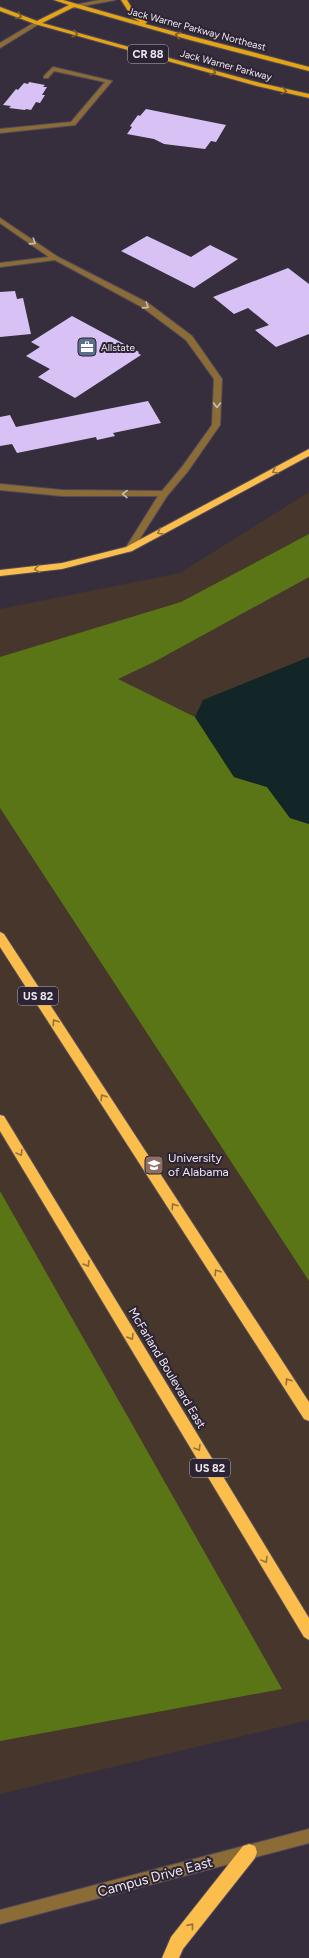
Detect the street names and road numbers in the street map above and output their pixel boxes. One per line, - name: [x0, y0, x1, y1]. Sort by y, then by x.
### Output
- street label: Jack Warner Parkway Northeast: [127, 4, 268, 54]
- road number: CR 88: [128, 45, 168, 63]
- street label: Jack Warner Parkway: [179, 46, 274, 84]
- road number: US 82: [18, 987, 58, 1005]
- street label: McFarland Boulevard East: [125, 1305, 209, 1431]
- road number: US 82: [190, 1459, 230, 1477]
- street label: Campus Drive East: [96, 1853, 214, 1901]

